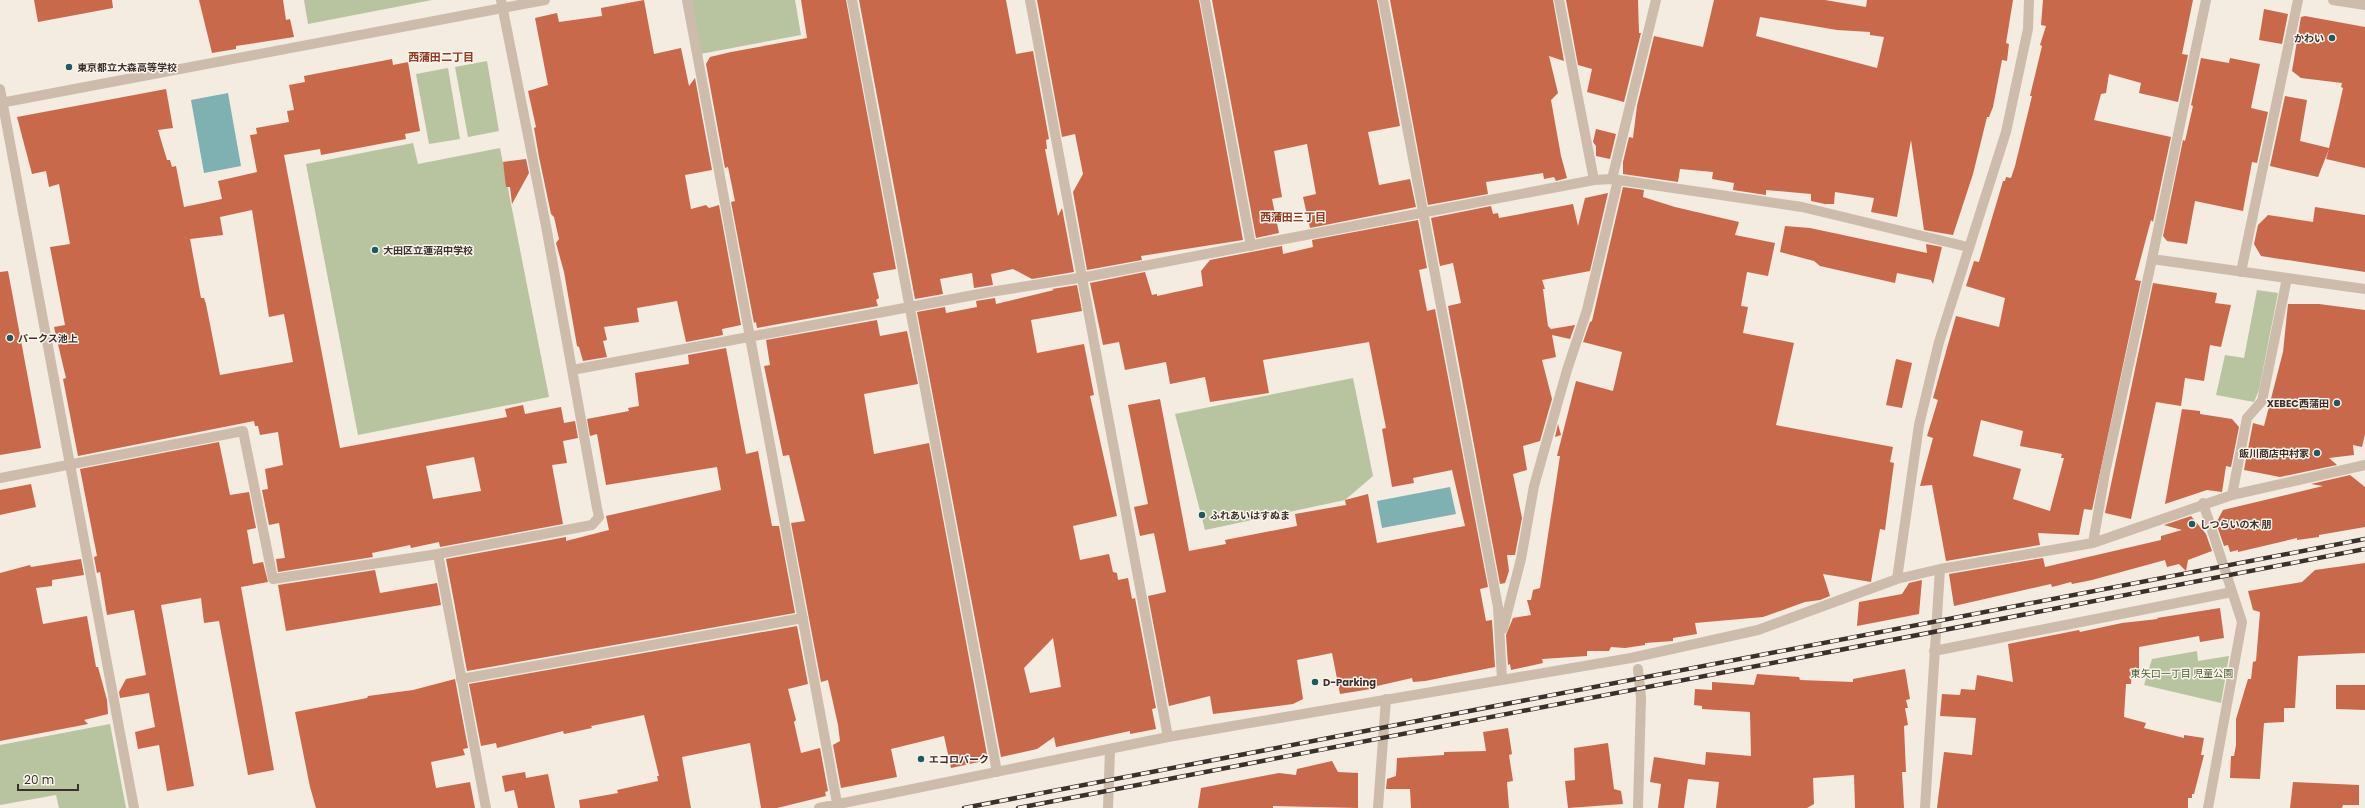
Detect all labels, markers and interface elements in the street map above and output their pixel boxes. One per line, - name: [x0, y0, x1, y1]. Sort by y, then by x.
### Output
- place label: かわい: [2294, 31, 2324, 46]
- marker: かわい: [2327, 33, 2337, 43]
- district label: 西蒲田二丁目: [408, 49, 474, 65]
- place label: 東京都立大森高等学校: [77, 60, 177, 75]
- marker: 東京都立大森高等学校: [64, 62, 74, 72]
- district label: 西蒲田三丁目: [1260, 209, 1326, 225]
- place label: 大田区立蓮沼中学校: [383, 243, 473, 258]
- marker: 大田区立蓮沼中学校: [370, 245, 380, 255]
- place label: パークス池上: [18, 331, 78, 346]
- marker: パークス池上: [5, 333, 15, 343]
- place label: XEBEC西蒲田: [2267, 396, 2329, 411]
- marker: XEBEC西蒲田: [2332, 398, 2342, 408]
- place label: 飯川商店中村家: [2239, 446, 2309, 461]
- marker: 飯川商店中村家: [2312, 448, 2322, 458]
- place label: ふれあいはすぬま: [1210, 508, 1290, 523]
- marker: ふれあいはすぬま: [1197, 510, 1207, 520]
- place label: しつらいの木 朋: [2200, 517, 2272, 532]
- marker: しつらいの木 朋: [2187, 519, 2197, 529]
- park label: 東矢口一丁目 児童公園: [2131, 666, 2233, 681]
- place label: D-Parking: [1323, 675, 1376, 690]
- marker: D-Parking: [1310, 677, 1320, 687]
- place label: エコロパーク: [929, 752, 989, 767]
- marker: エコロパーク: [916, 754, 926, 764]
- scale bar: [18, 766, 78, 792]
- text: 20 m: [24, 771, 54, 788]

